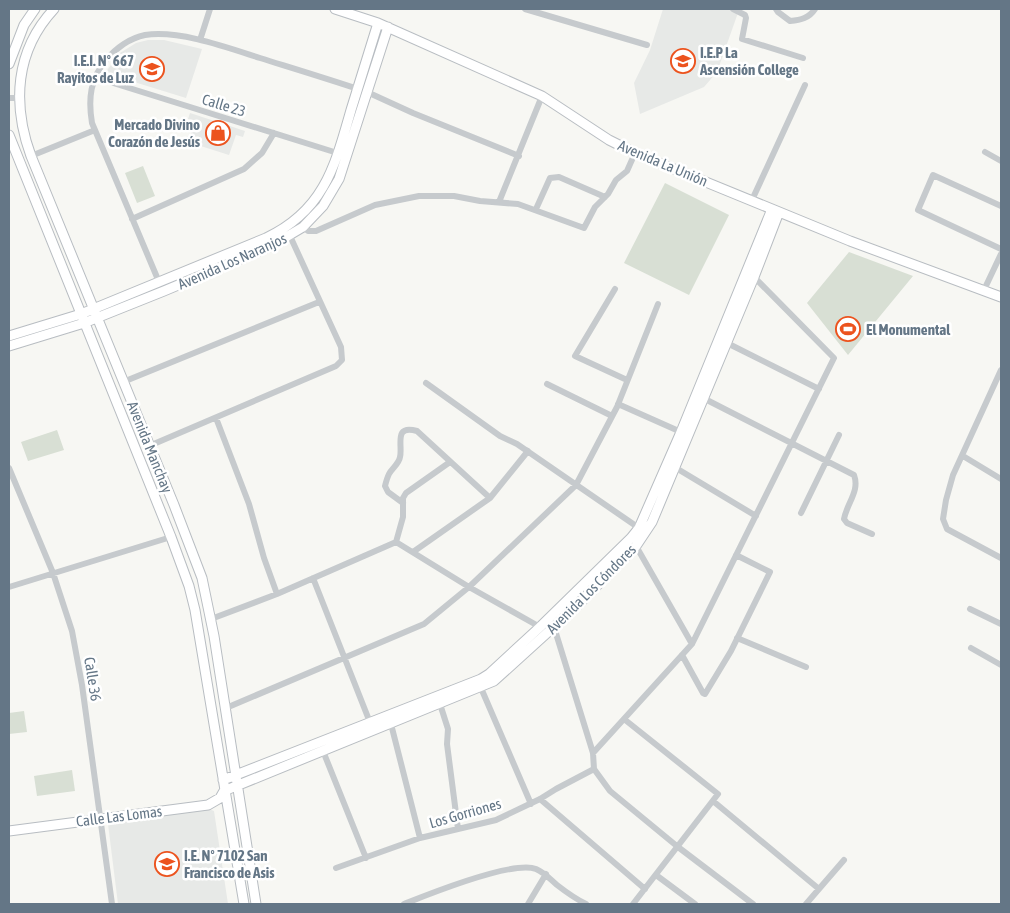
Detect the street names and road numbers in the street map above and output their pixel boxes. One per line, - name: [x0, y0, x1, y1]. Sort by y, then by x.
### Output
- street label: Calle 23: [200, 90, 248, 120]
- street label: Avenida La Unión: [616, 136, 710, 190]
- street label: Avenida Los Naranjos: [175, 229, 289, 293]
- street label: Avenida Manchay: [124, 399, 176, 495]
- street label: Avenida Los Cóndores: [543, 541, 639, 637]
- street label: Calle 36: [81, 656, 105, 702]
- street label: Los Gorriones: [427, 795, 503, 831]
- street label: Calle Las Lomas: [75, 802, 163, 830]

